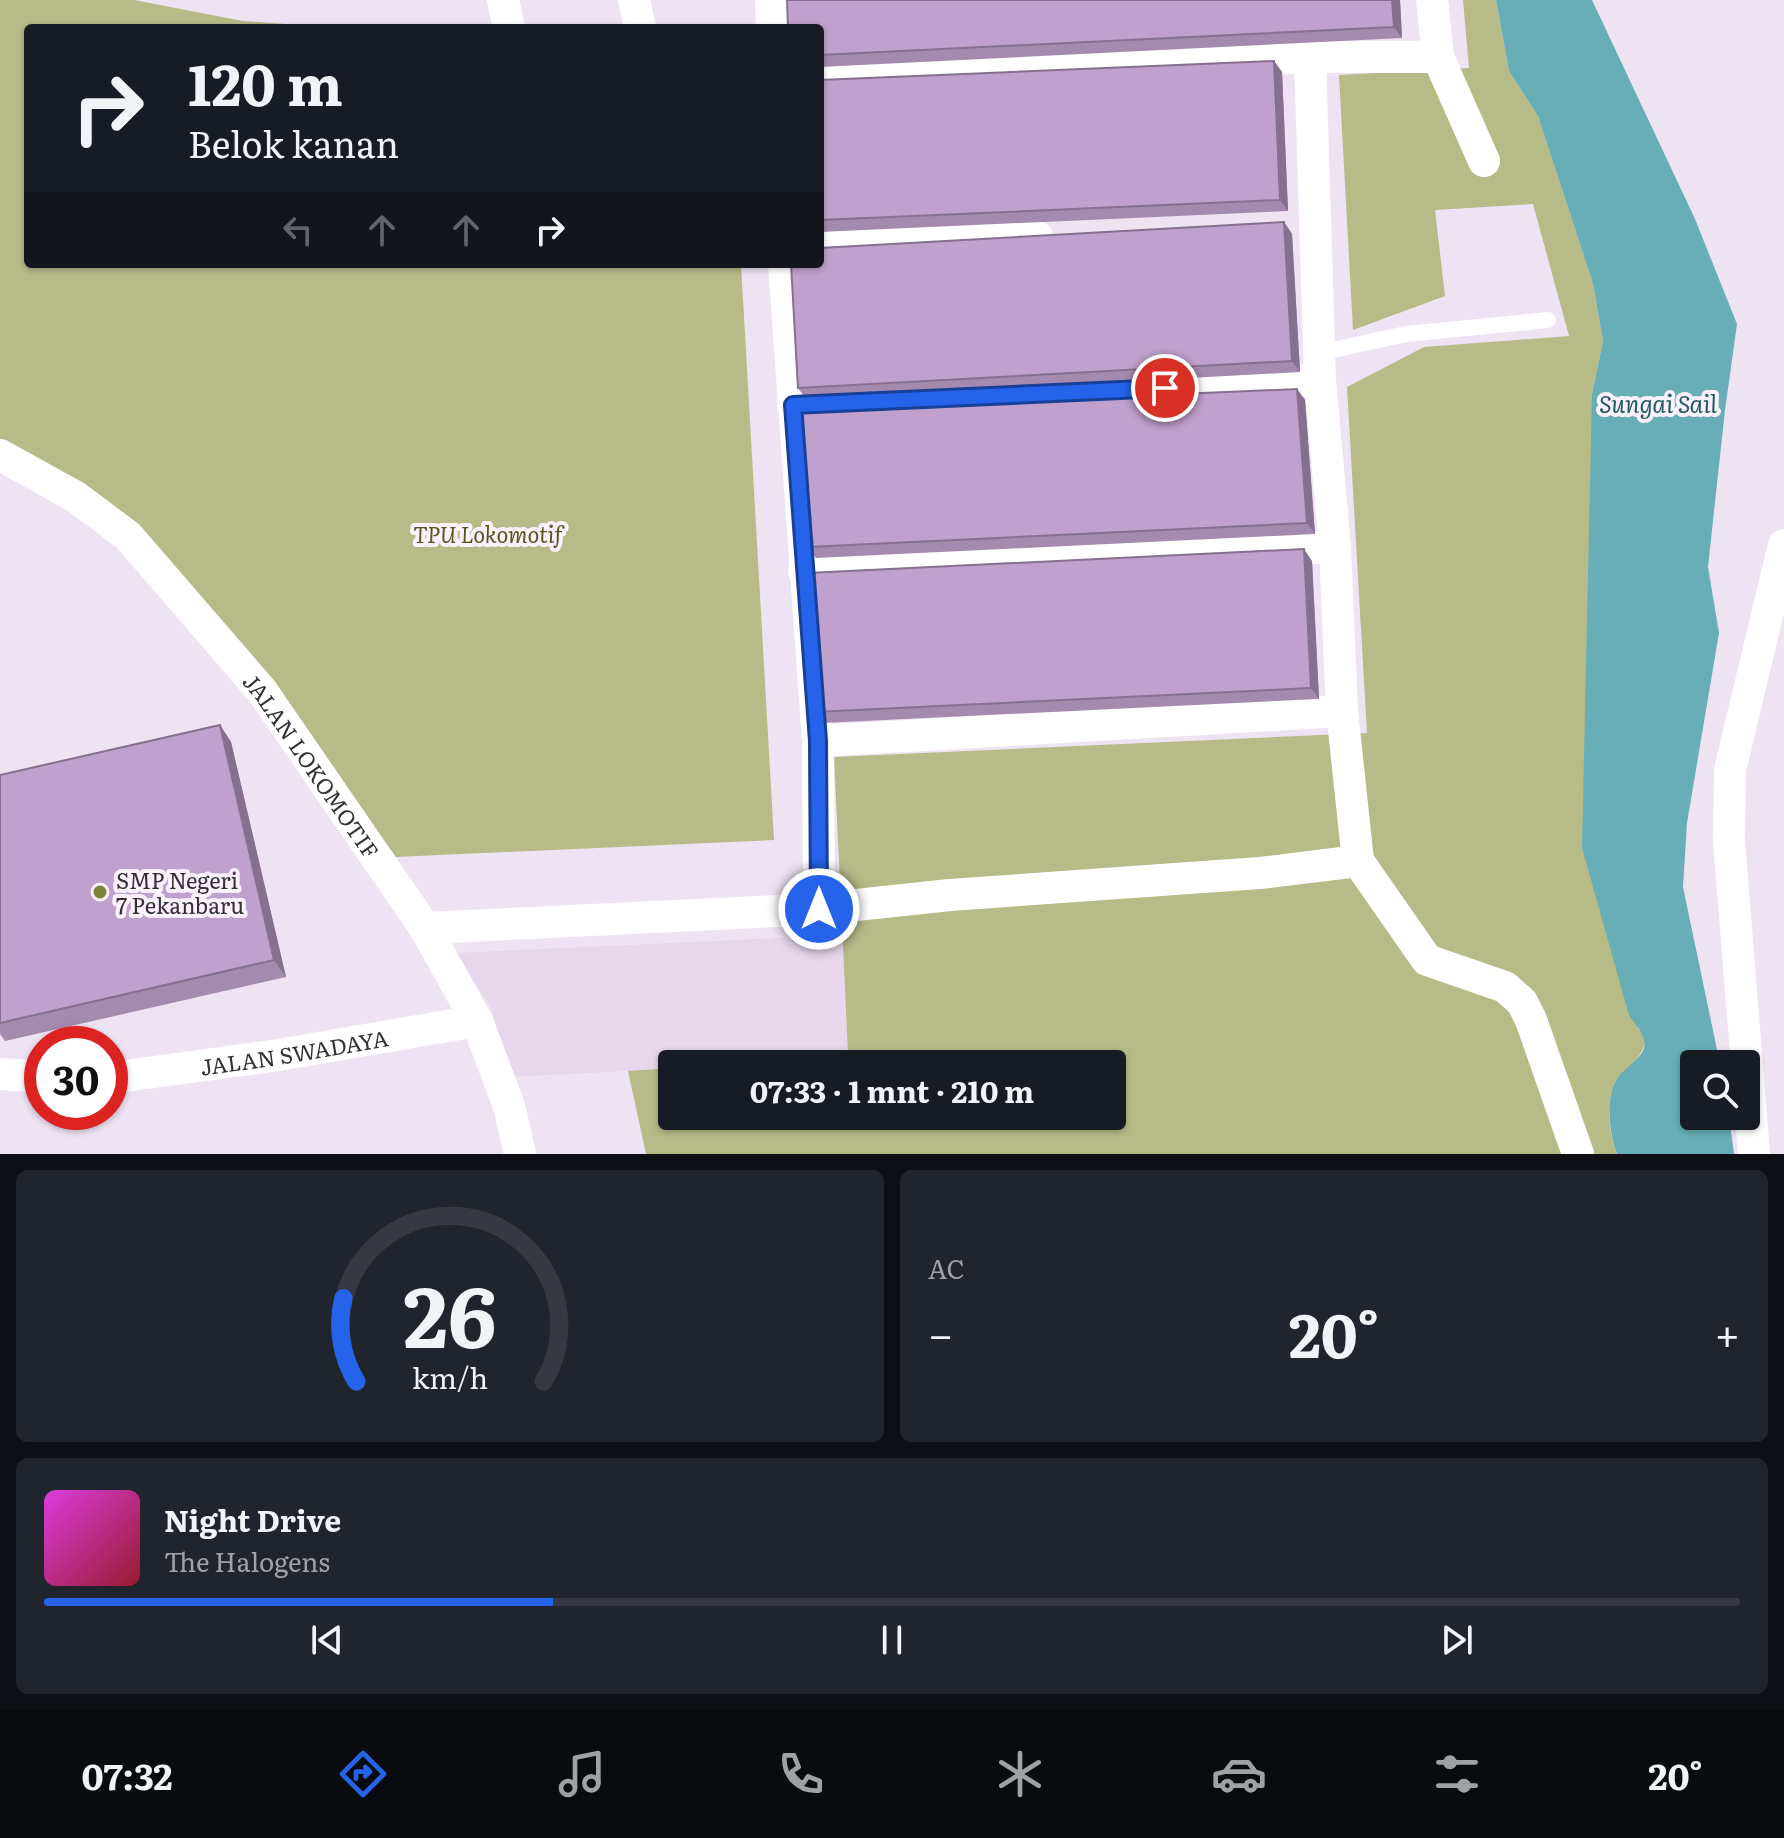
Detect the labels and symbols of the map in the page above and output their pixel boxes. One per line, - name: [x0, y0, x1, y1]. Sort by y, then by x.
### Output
- pin: [1131, 354, 1199, 422]
- water label: Sungai Sail: [1599, 385, 1717, 420]
- park label: TPU Lokomotif: [413, 517, 565, 550]
- street label: JALAN LOKOMOTIF: [236, 665, 388, 864]
- place label: SMP Negeri 7 Pekanbaru: [116, 863, 244, 921]
- position arrow: [777, 867, 861, 951]
- marker: SMP Negeri 7 Pekanbaru: [91, 883, 109, 901]
- street label: JALAN SWADAYA: [198, 1020, 391, 1082]
- speed limit sign: 30: [24, 1026, 128, 1130]

